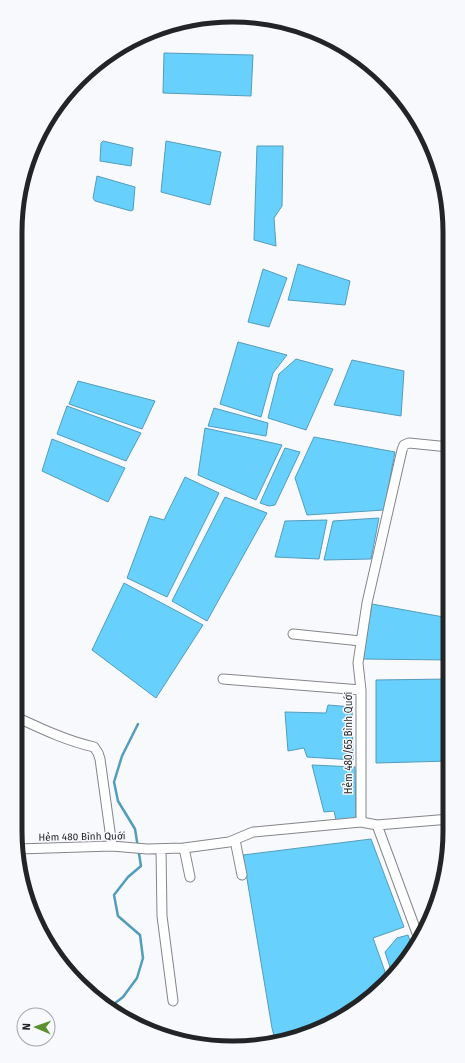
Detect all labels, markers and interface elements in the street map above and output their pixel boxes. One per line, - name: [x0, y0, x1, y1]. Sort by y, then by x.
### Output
- street label: Hẻm 480/65 Bình Quới: [342, 692, 355, 794]
- street label: Hẻm 480 Bình Quới: [38, 829, 126, 844]
- north arrow: [16, 1007, 56, 1047]
- text: N: [20, 1023, 33, 1031]

